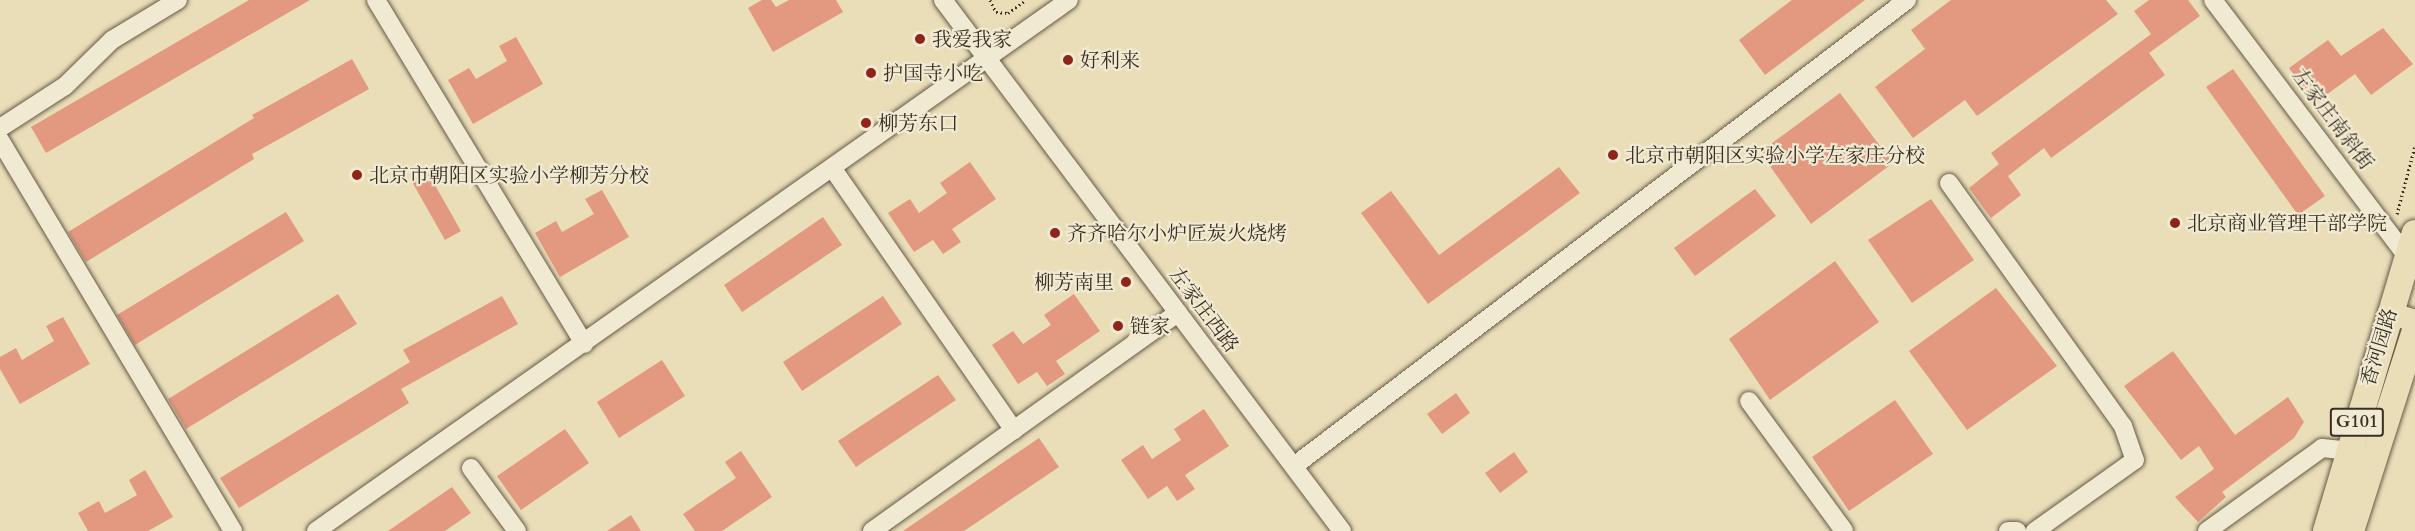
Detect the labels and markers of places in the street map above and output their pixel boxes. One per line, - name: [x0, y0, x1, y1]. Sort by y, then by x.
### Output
- place label: 我爱我家: [932, 27, 1012, 51]
- marker: 我爱我家: [913, 32, 927, 46]
- place label: 好利来: [1080, 48, 1140, 72]
- marker: 好利来: [1061, 53, 1075, 67]
- place label: 护国寺小吃: [883, 61, 983, 85]
- marker: 护国寺小吃: [864, 66, 878, 80]
- place label: 柳芳东口: [878, 111, 958, 135]
- marker: 柳芳东口: [859, 116, 873, 130]
- place label: 北京市朝阳区实验小学左家庄分校: [1625, 143, 1925, 167]
- marker: 北京市朝阳区实验小学左家庄分校: [1606, 148, 1620, 162]
- place label: 北京市朝阳区实验小学柳芳分校: [369, 163, 649, 187]
- marker: 北京市朝阳区实验小学柳芳分校: [350, 168, 364, 182]
- place label: 北京商业管理干部学院: [2187, 211, 2387, 235]
- marker: 北京商业管理干部学院: [2168, 216, 2182, 230]
- place label: 齐齐哈尔小炉匠炭火烧烤: [1067, 221, 1287, 245]
- marker: 齐齐哈尔小炉匠炭火烧烤: [1048, 226, 1062, 240]
- place label: 柳芳南里: [1034, 270, 1114, 294]
- marker: 柳芳南里: [1119, 275, 1133, 289]
- place label: 链家: [1130, 314, 1170, 338]
- marker: 链家: [1111, 319, 1125, 333]

